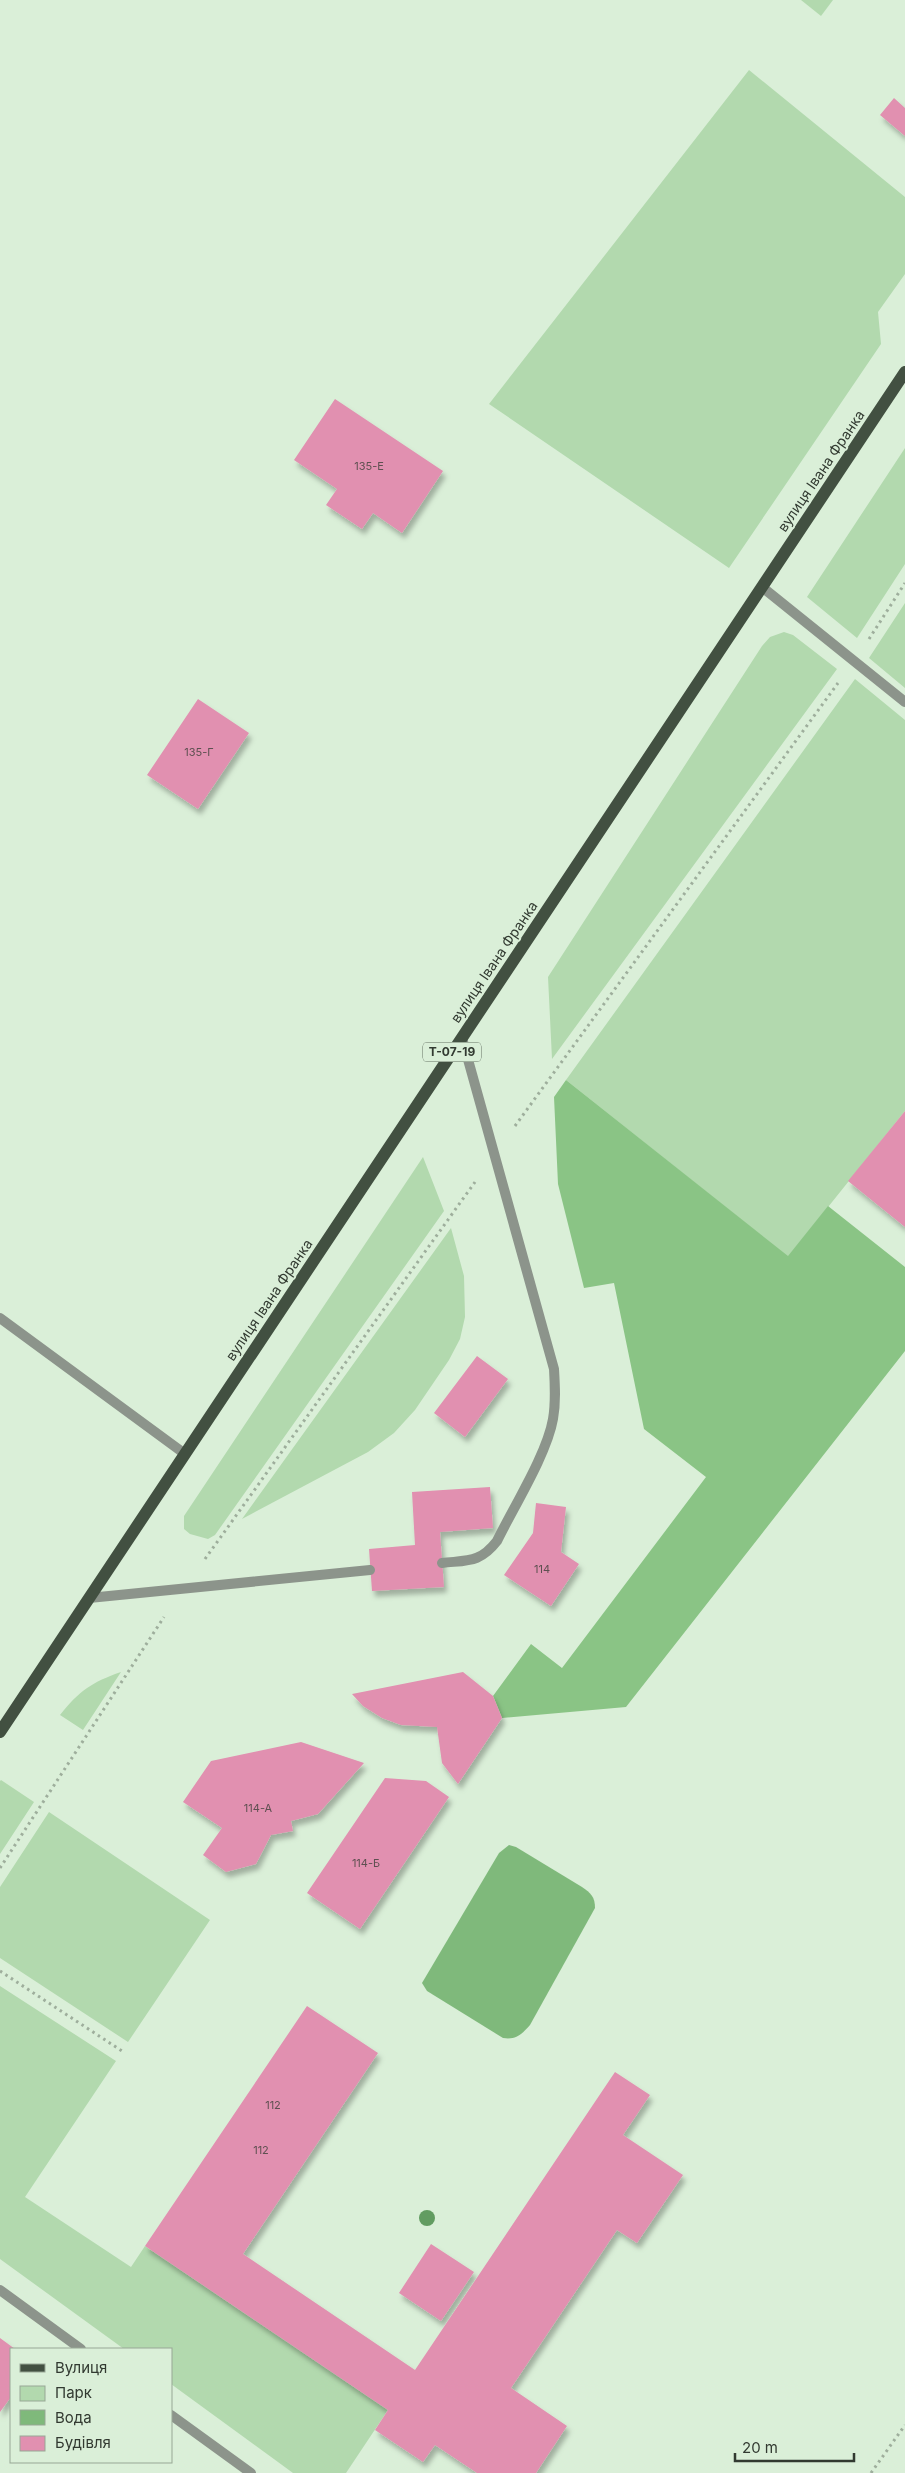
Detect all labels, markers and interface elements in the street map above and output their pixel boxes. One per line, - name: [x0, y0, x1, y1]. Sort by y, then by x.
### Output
- street label: вулиця Івана Франка: [774, 407, 868, 535]
- house number: 135-Е: [354, 459, 384, 473]
- house number: 135-Г: [184, 745, 214, 759]
- street label: вулиця Івана Франка: [447, 898, 541, 1026]
- road number: Т-07-19: [423, 1042, 481, 1062]
- street label: вулиця Івана Франка: [222, 1236, 316, 1364]
- house number: 114: [534, 1562, 550, 1576]
- house number: 114-А: [244, 1801, 273, 1815]
- house number: 114-Б: [352, 1856, 380, 1870]
- house number: 112: [265, 2098, 281, 2112]
- house number: 112: [253, 2143, 269, 2157]
- legend: [10, 2348, 172, 2463]
- text: Вулиця: [55, 2358, 107, 2377]
- text: Парк: [55, 2383, 92, 2402]
- text: Вода: [55, 2408, 92, 2427]
- scale bar: [735, 2430, 854, 2462]
- text: Будівля: [55, 2433, 111, 2452]
- text: 20 m: [742, 2438, 778, 2457]

